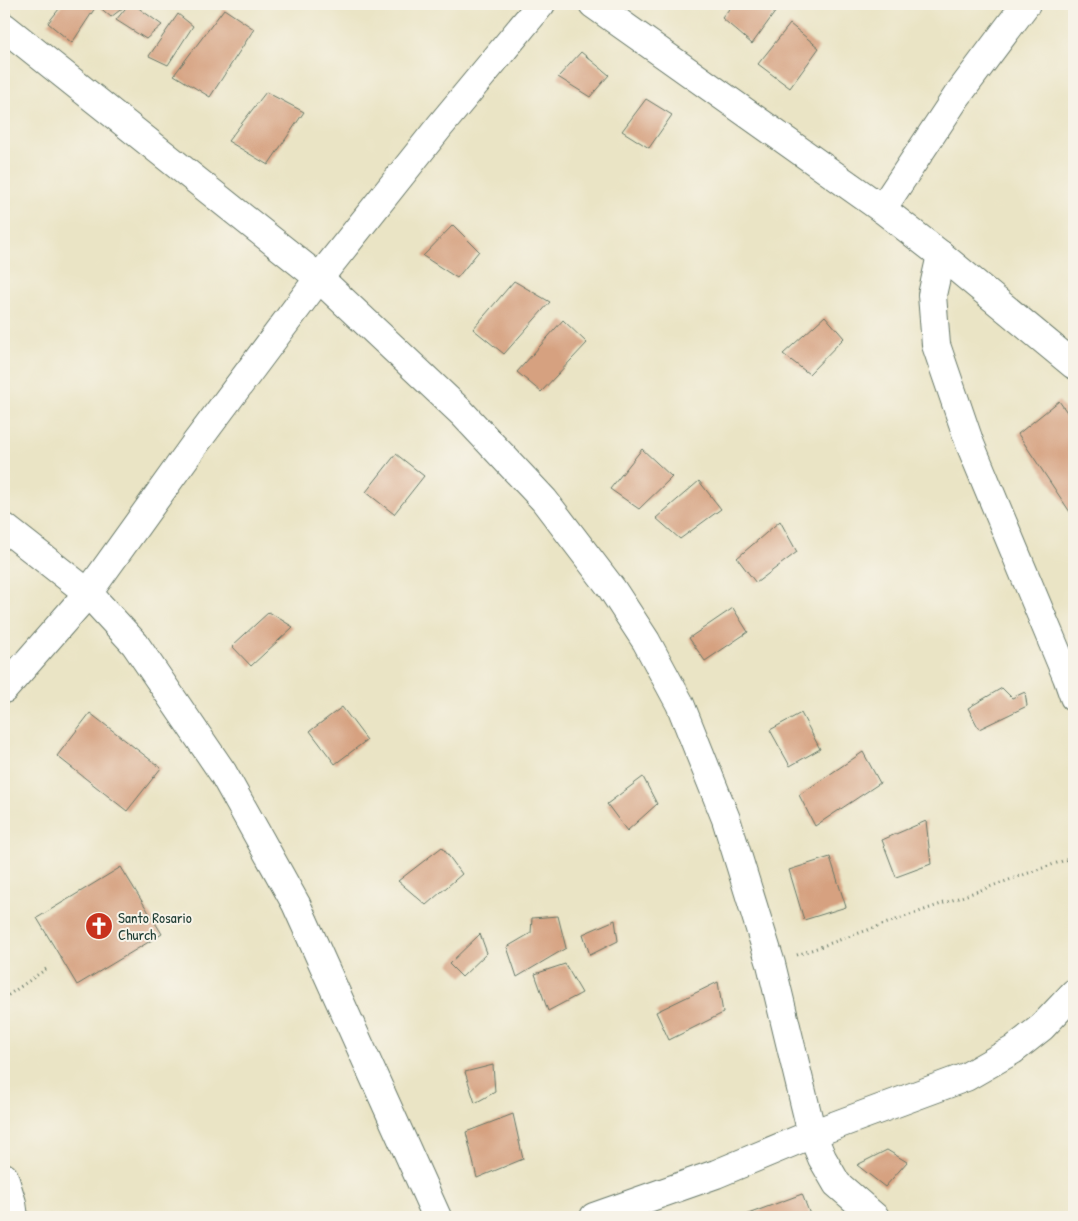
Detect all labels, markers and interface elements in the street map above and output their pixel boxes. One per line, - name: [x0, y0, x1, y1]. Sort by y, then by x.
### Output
- place label: Santo Rosario Church: [118, 907, 192, 945]
- church icon: Santo Rosario Church: [84, 911, 114, 941]

